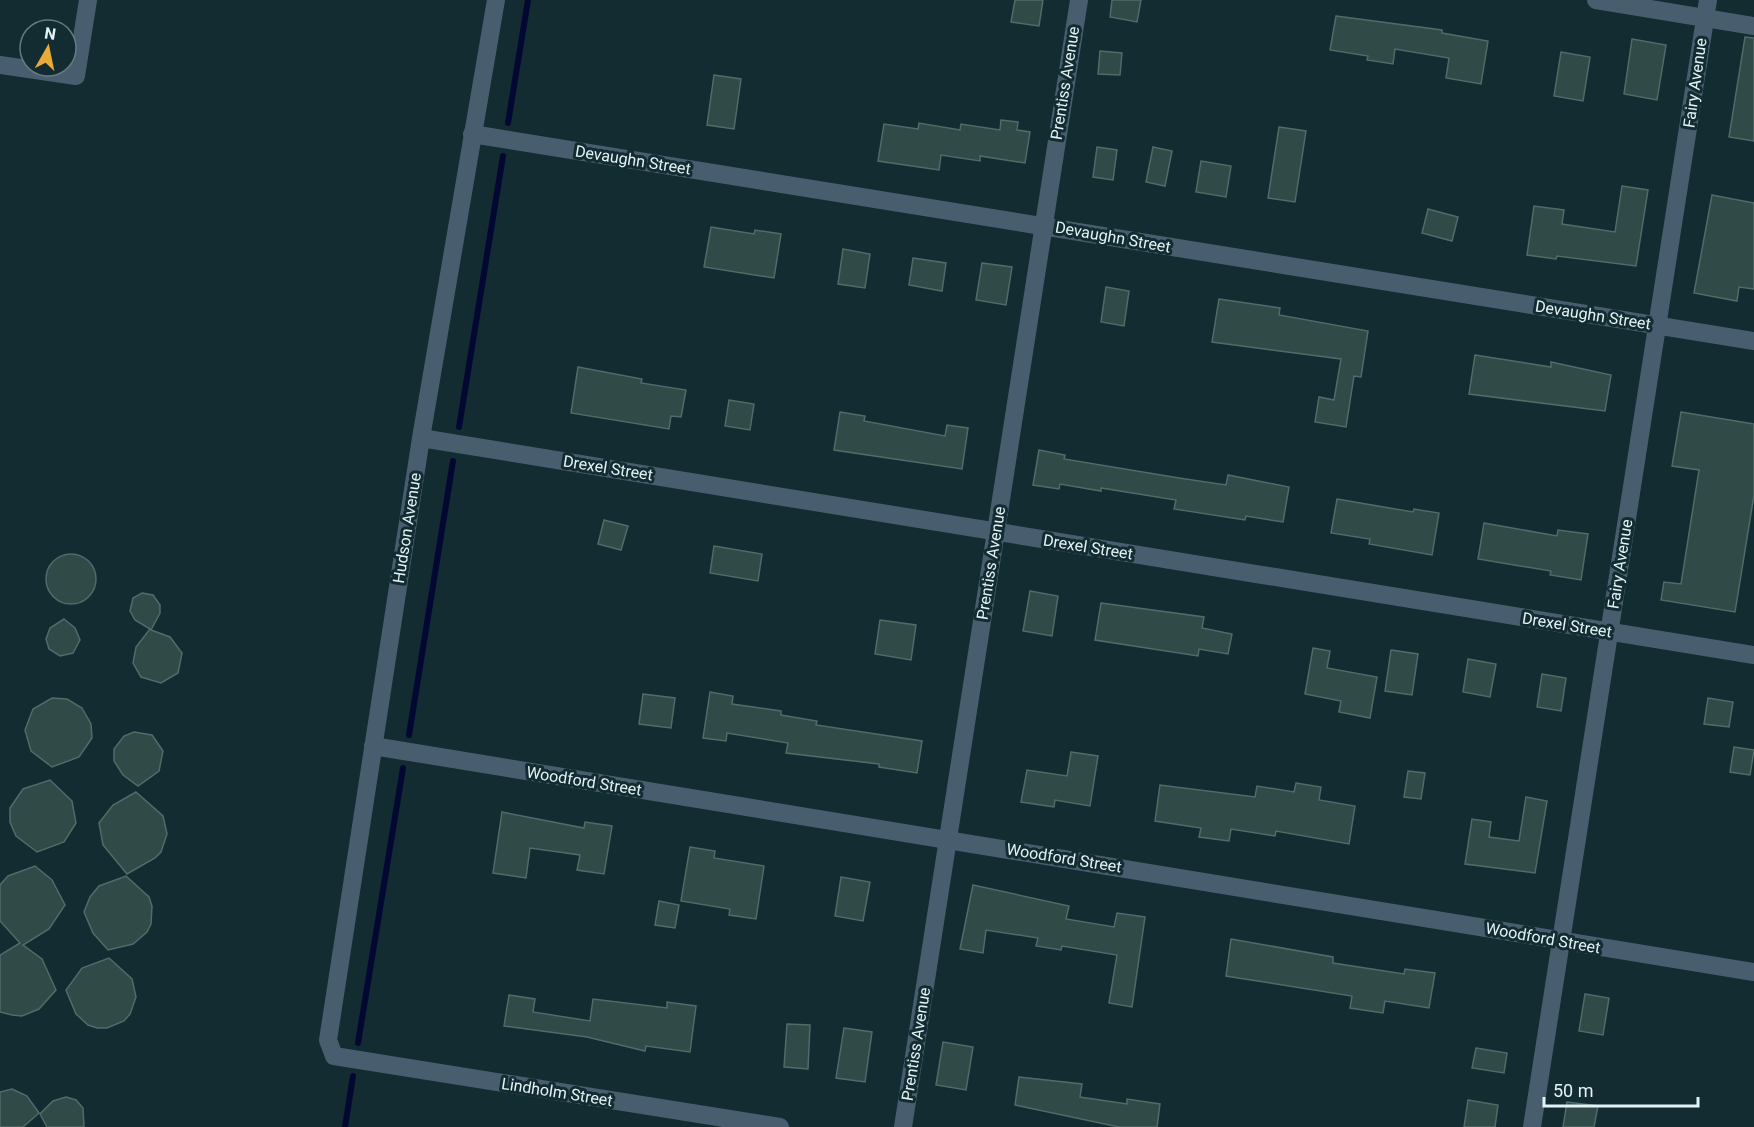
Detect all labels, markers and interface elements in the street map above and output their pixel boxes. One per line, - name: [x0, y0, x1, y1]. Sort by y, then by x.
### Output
- north arrow: [18, 18, 78, 78]
- text: N: [43, 23, 57, 44]
- street label: Prentiss Avenue: [1047, 25, 1083, 141]
- street label: Fairy Avenue: [1679, 37, 1711, 129]
- street label: Devaughn Street: [574, 141, 692, 179]
- street label: Devaughn Street: [1054, 217, 1172, 257]
- street label: Devaughn Street: [1534, 296, 1652, 334]
- street label: Drexel Street: [562, 452, 654, 484]
- street label: Hudson Avenue: [389, 471, 425, 585]
- street label: Prentiss Avenue: [973, 505, 1009, 621]
- street label: Fairy Avenue: [1604, 518, 1636, 610]
- street label: Drexel Street: [1042, 531, 1134, 563]
- street label: Drexel Street: [1521, 609, 1613, 641]
- street label: Woodford Street: [525, 763, 643, 799]
- street label: Woodford Street: [1005, 840, 1123, 876]
- street label: Woodford Street: [1484, 919, 1602, 957]
- street label: Prentiss Avenue: [898, 986, 934, 1102]
- scale bar: [1544, 1070, 1698, 1108]
- street label: Lindholm Street: [500, 1074, 614, 1110]
- text: 50 m: [1553, 1080, 1593, 1101]

